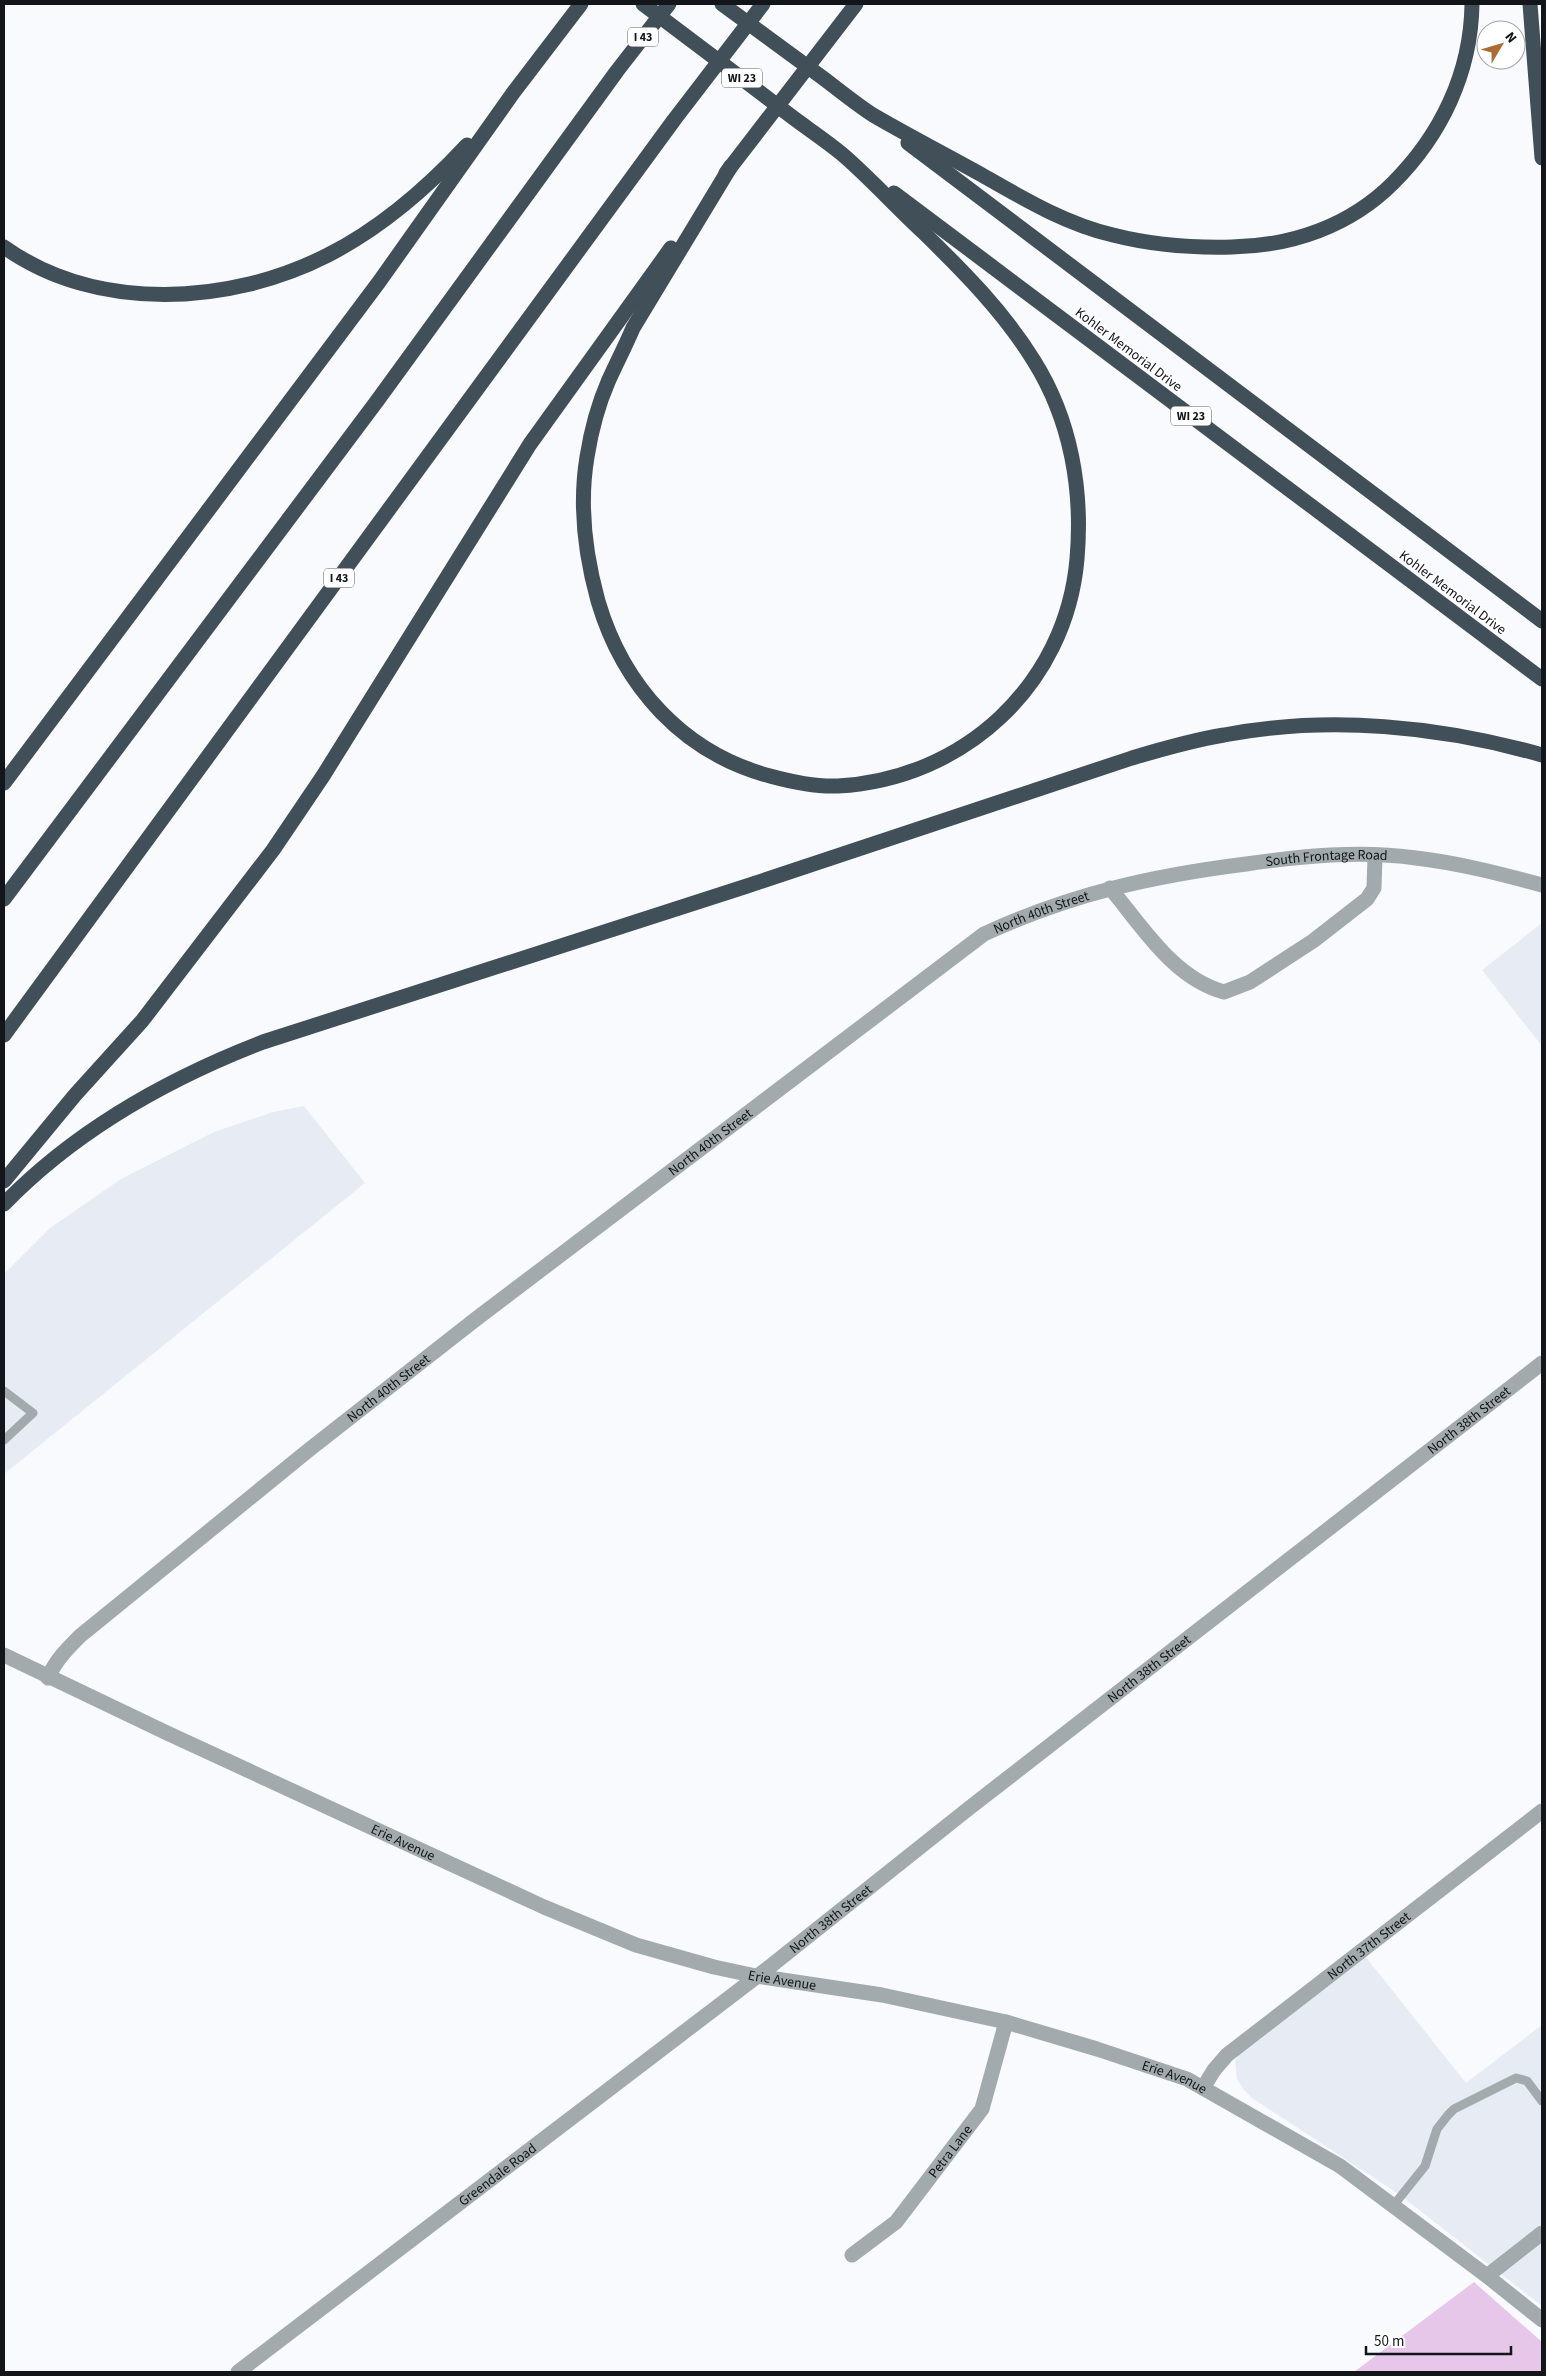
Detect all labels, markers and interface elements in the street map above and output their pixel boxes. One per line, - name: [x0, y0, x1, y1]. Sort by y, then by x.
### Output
- north arrow: [1476, 20, 1526, 70]
- road number: I 43: [628, 28, 658, 46]
- text: N: [1500, 28, 1521, 47]
- road number: WI 23: [722, 68, 762, 88]
- street label: Kohler Memorial Drive: [1071, 303, 1186, 397]
- road number: WI 23: [1171, 406, 1211, 426]
- street label: Kohler Memorial Drive: [1395, 546, 1510, 640]
- road number: I 43: [324, 568, 354, 588]
- street label: South Frontage Road: [1264, 845, 1388, 872]
- street label: North 40th Street: [990, 886, 1092, 940]
- street label: North 40th Street: [664, 1104, 757, 1181]
- street label: North 40th Street: [343, 1349, 435, 1427]
- street label: North 38th Street: [1423, 1382, 1515, 1460]
- street label: North 38th Street: [1104, 1630, 1196, 1708]
- street label: Erie Avenue: [368, 1820, 438, 1866]
- street label: North 38th Street: [785, 1880, 877, 1959]
- street label: North 37th Street: [1323, 1907, 1415, 1985]
- street label: Erie Avenue: [746, 1966, 818, 1996]
- street label: Erie Avenue: [1139, 2056, 1210, 2099]
- street label: Petra Lane: [924, 2121, 977, 2183]
- street label: Greendale Road: [455, 2139, 541, 2211]
- scale bar: [1366, 2324, 1511, 2356]
- text: 50 m: [1374, 2331, 1404, 2352]

